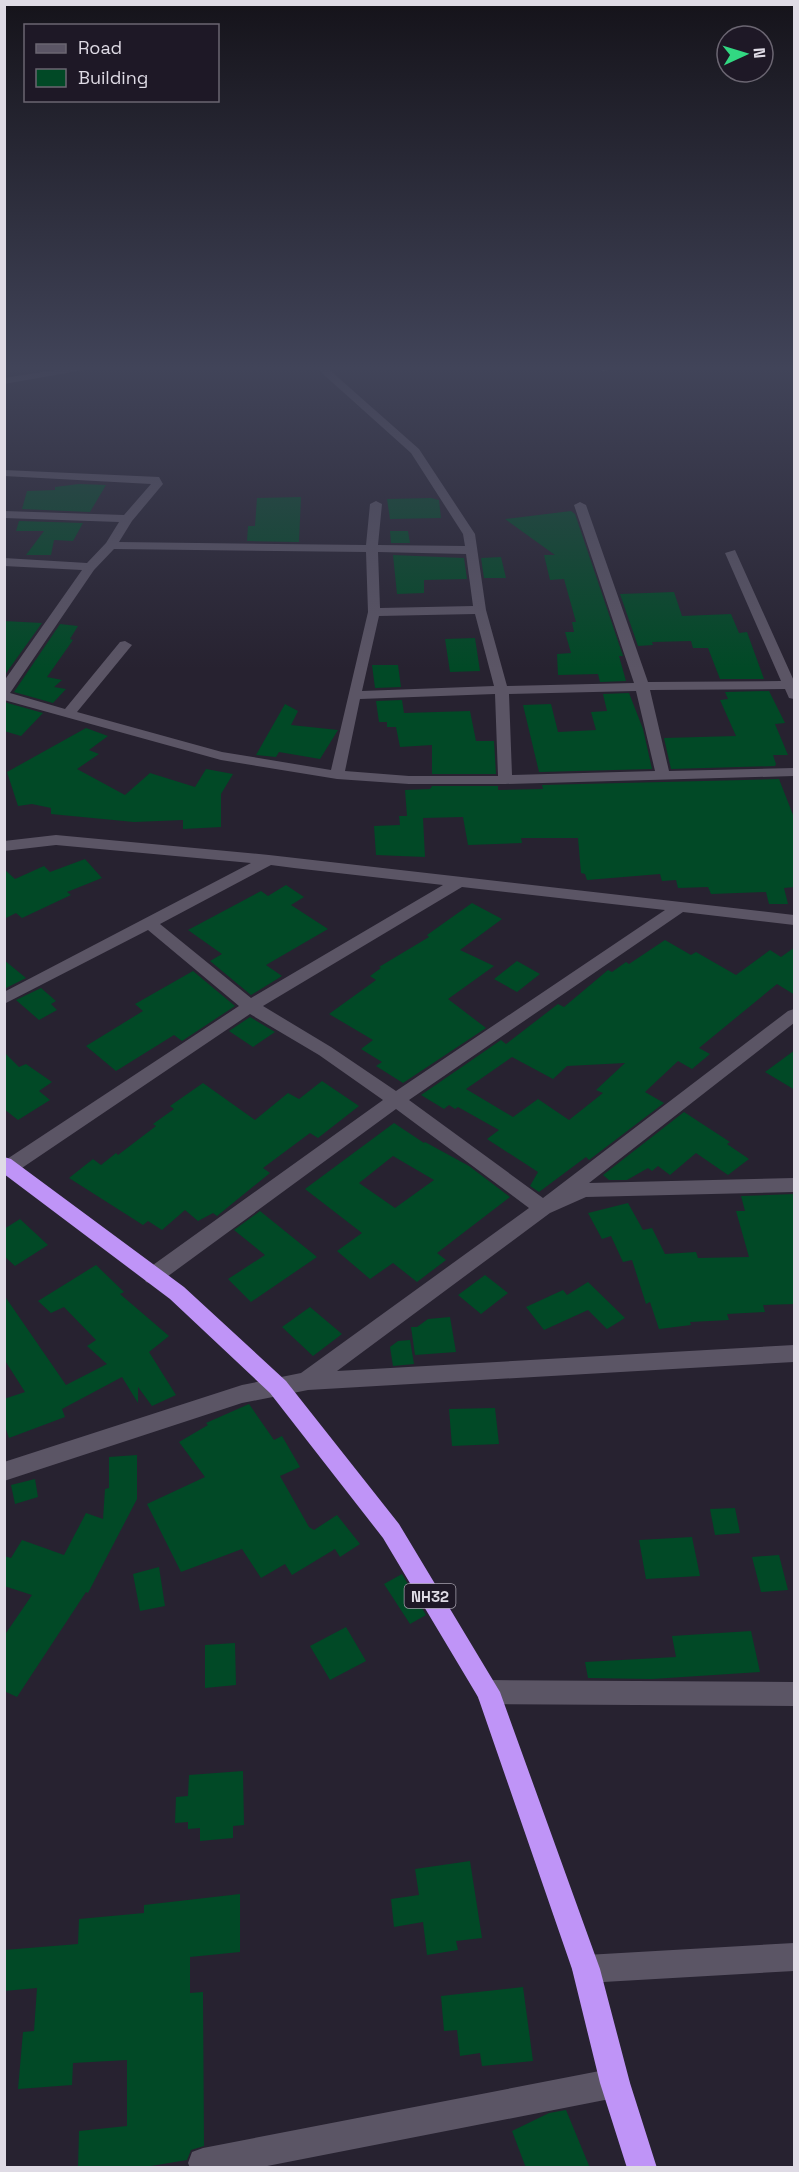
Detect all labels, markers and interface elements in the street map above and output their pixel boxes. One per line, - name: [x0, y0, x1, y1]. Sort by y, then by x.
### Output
- legend: [24, 24, 219, 102]
- north arrow: [715, 24, 775, 84]
- text: Road: [78, 36, 122, 59]
- text: N: [749, 47, 770, 59]
- text: Building: [78, 66, 148, 89]
- road number: NH32: [404, 1584, 456, 1608]

